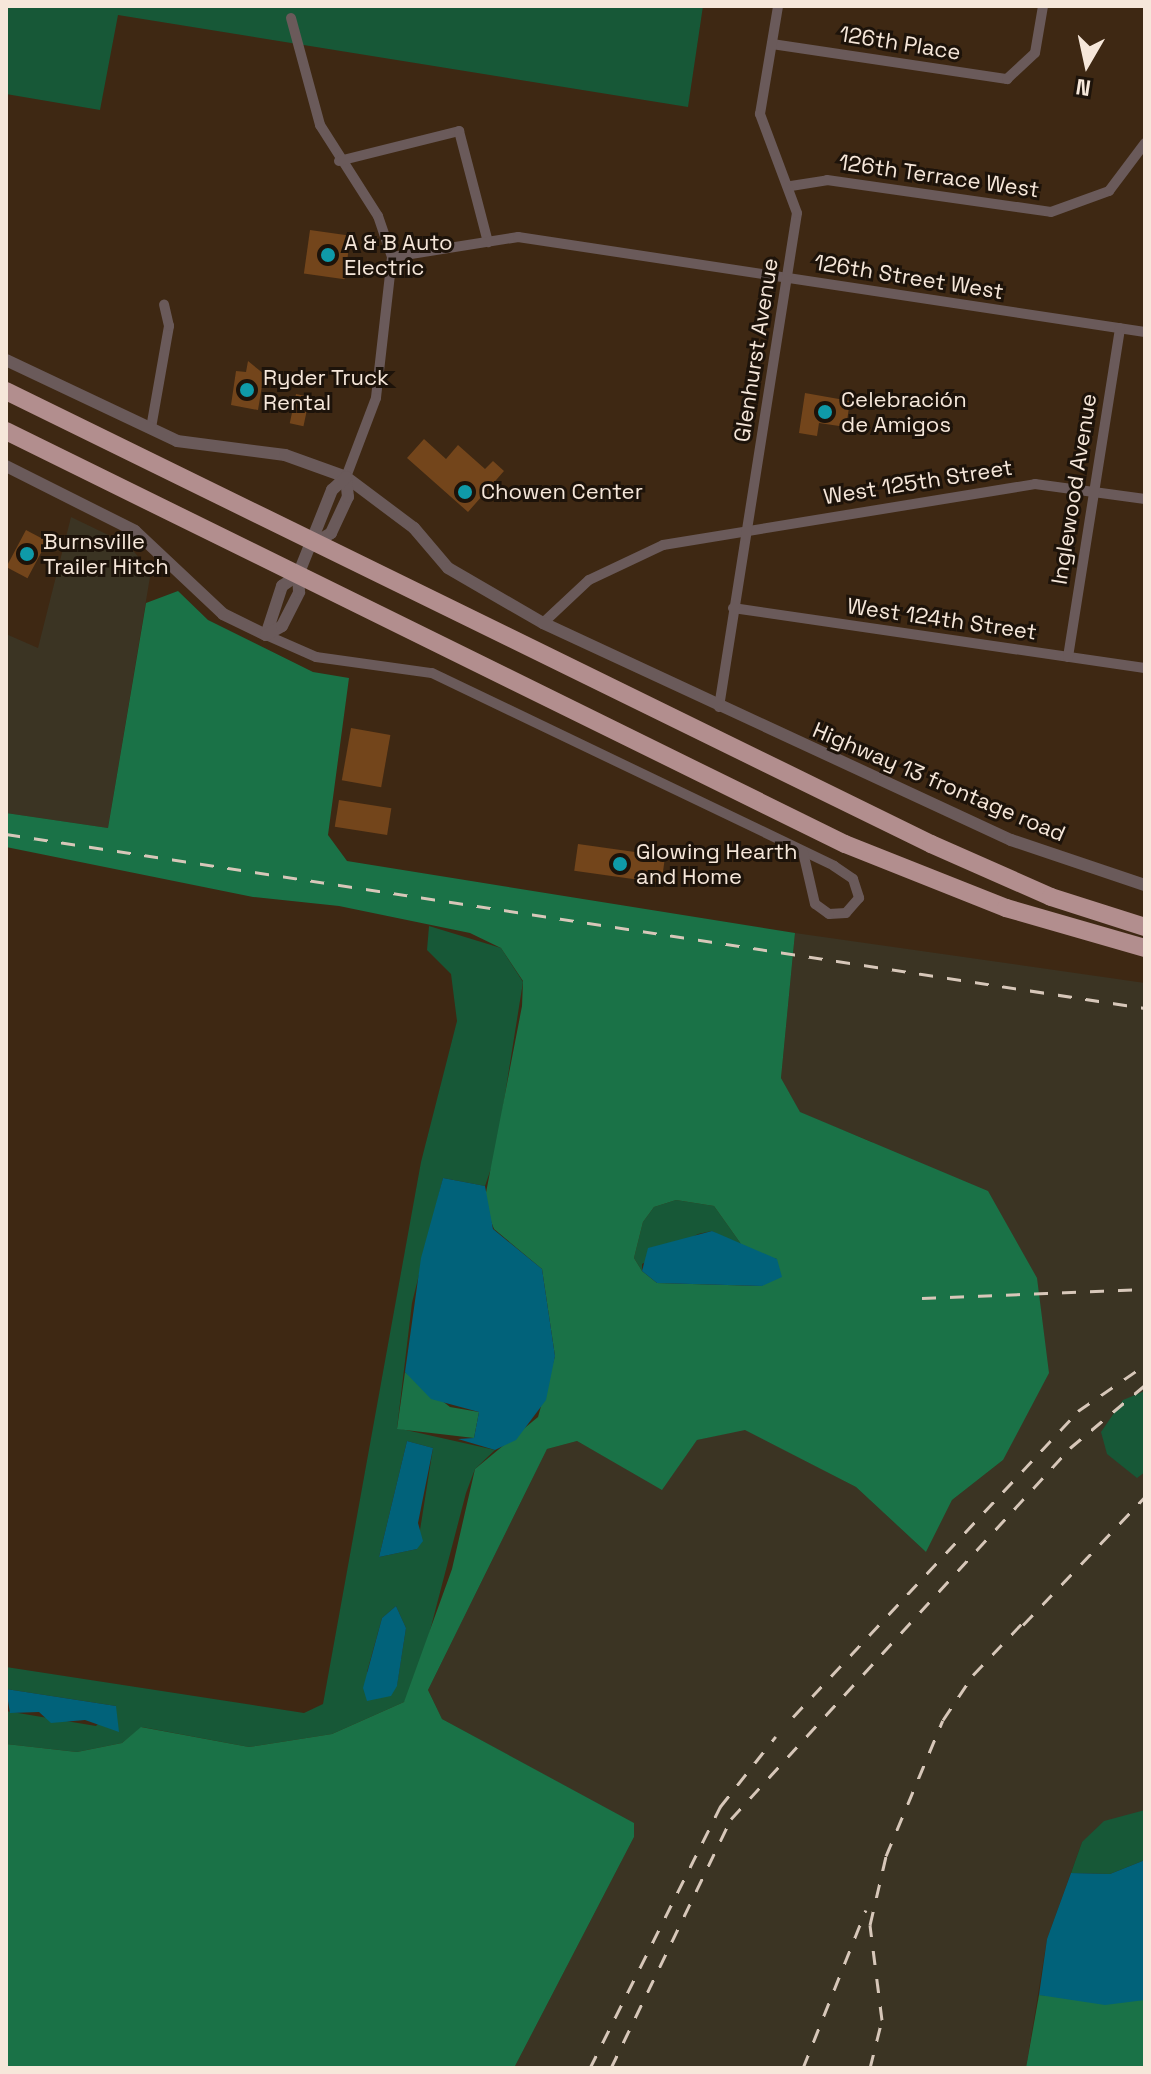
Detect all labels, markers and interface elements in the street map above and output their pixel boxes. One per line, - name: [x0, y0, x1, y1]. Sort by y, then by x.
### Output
- street label: 126th Place: [838, 20, 962, 66]
- north arrow: [1047, 24, 1127, 104]
- text: N: [1074, 73, 1093, 103]
- street label: 126th Terrace West: [837, 149, 1041, 203]
- place label: A & B Auto Electric: [344, 229, 453, 280]
- marker: A & B Auto Electric: [319, 246, 337, 264]
- street label: 126th Street West: [812, 249, 1006, 305]
- street label: Glenhurst Avenue: [728, 256, 784, 444]
- place label: Ryder Truck Rental: [263, 364, 390, 416]
- marker: Ryder Truck Rental: [238, 381, 256, 399]
- place label: Celebración de Amigos: [841, 386, 967, 438]
- street label: Inglewood Avenue: [1046, 391, 1102, 587]
- marker: Celebración de Amigos: [816, 403, 834, 421]
- street label: West 125th Street: [821, 454, 1015, 510]
- place label: Chowen Center: [481, 479, 643, 505]
- marker: Chowen Center: [456, 483, 474, 501]
- place label: Burnsville Trailer Hitch: [43, 528, 169, 580]
- marker: Burnsville Trailer Hitch: [18, 545, 36, 563]
- street label: West 124th Street: [846, 593, 1038, 645]
- street label: Highway 13 frontage road: [809, 717, 1069, 847]
- place label: Glowing Hearth and Home: [636, 838, 798, 890]
- marker: Glowing Hearth and Home: [611, 855, 629, 873]

